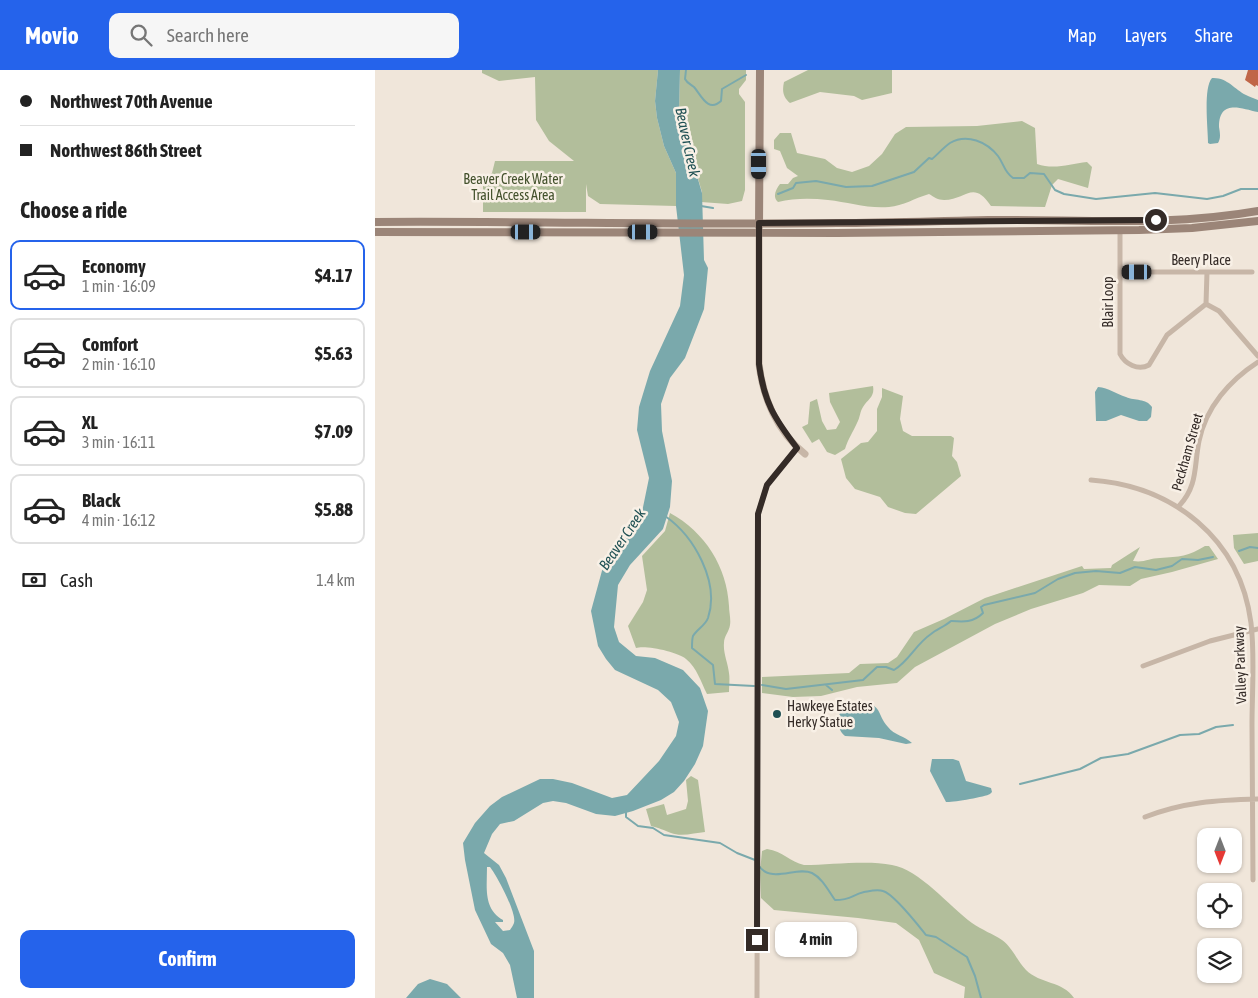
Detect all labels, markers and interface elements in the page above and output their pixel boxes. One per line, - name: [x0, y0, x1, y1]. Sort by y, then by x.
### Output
- search box: [109, 13, 459, 58]
- icon: search: [127, 21, 155, 49]
- text: Movio: [25, 22, 79, 49]
- text: Search here: [167, 24, 249, 46]
- text: Map: [1067, 25, 1096, 46]
- text: Layers: [1124, 25, 1167, 46]
- text: Share: [1195, 25, 1233, 46]
- text: Northwest 70th Avenue: [50, 90, 213, 112]
- water label: Beaver Creek: [672, 106, 704, 179]
- text: Northwest 86th Street: [50, 139, 202, 161]
- car: [751, 149, 766, 179]
- park label: Beaver Creek Water Trail Access Area: [463, 171, 564, 203]
- text: Choose a ride: [20, 197, 127, 223]
- route start: [1145, 209, 1167, 231]
- car: [511, 225, 541, 240]
- car: [628, 225, 658, 240]
- street label: Beery Place: [1171, 252, 1231, 268]
- icon: car: [22, 253, 67, 298]
- text: Economy: [82, 255, 146, 277]
- text: $4.17: [315, 264, 353, 286]
- car: [1122, 265, 1152, 280]
- street label: Blair Loop: [1100, 276, 1116, 328]
- text: 1 min · 16:09: [82, 277, 156, 295]
- icon: car: [22, 331, 67, 376]
- text: Comfort: [82, 333, 138, 355]
- text: $5.63: [315, 342, 353, 364]
- text: 2 min · 16:10: [82, 355, 155, 373]
- icon: car: [22, 409, 67, 454]
- text: XL: [82, 411, 98, 433]
- street label: Peckham Street: [1168, 411, 1206, 493]
- text: $7.09: [315, 420, 353, 442]
- text: 3 min · 16:11: [82, 433, 155, 451]
- icon: car: [22, 487, 67, 532]
- text: Black: [82, 489, 120, 511]
- text: $5.88: [315, 498, 353, 520]
- water label: Beaver Creek: [595, 505, 649, 573]
- text: 4 min · 16:12: [82, 511, 155, 529]
- icon: cash: [20, 566, 48, 594]
- text: Cash: [60, 569, 93, 591]
- text: 1.4 km: [316, 571, 355, 589]
- street label: Valley Parkway: [1231, 626, 1249, 704]
- place label: Hawkeye Estates Herky Statue: [787, 698, 873, 730]
- marker: Hawkeye Estates Herky Statue: [771, 708, 783, 720]
- north arrow: [1197, 828, 1243, 872]
- map controls: [1197, 828, 1242, 983]
- button: locate: [1197, 883, 1242, 928]
- callout: 4 min: [775, 922, 857, 958]
- route end: [746, 929, 768, 951]
- button: Confirm: [20, 930, 355, 988]
- text: 4 min: [800, 930, 832, 948]
- button: layers: [1197, 938, 1242, 983]

